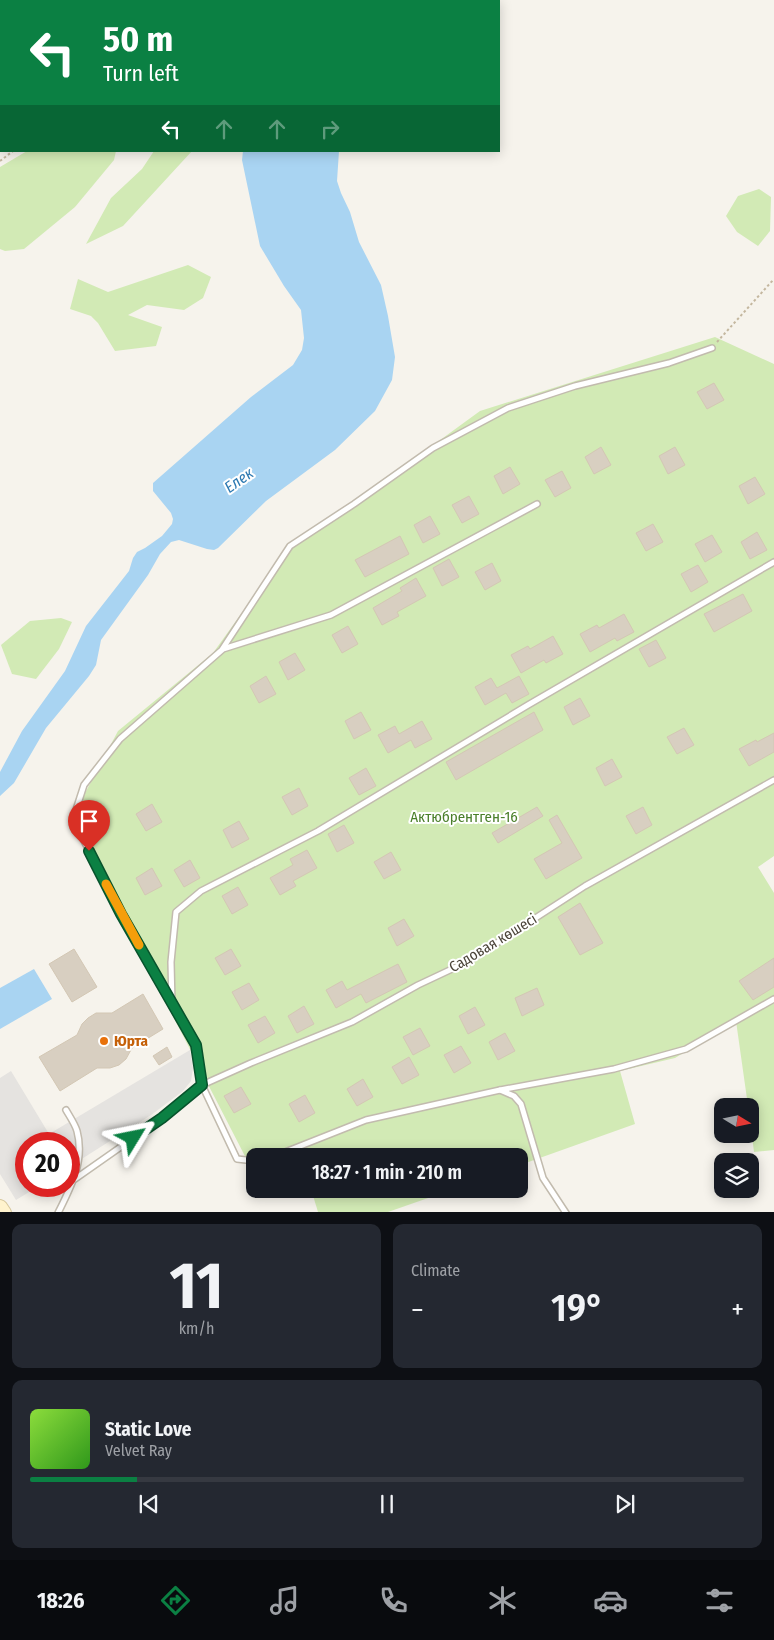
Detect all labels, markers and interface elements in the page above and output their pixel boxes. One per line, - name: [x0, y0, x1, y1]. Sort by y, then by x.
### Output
- text: 50 m: [103, 18, 173, 60]
- icon: left: [20, 20, 85, 85]
- text: Turn left: [103, 60, 179, 87]
- icon: left: [157, 115, 185, 143]
- icon: ahead: [210, 115, 238, 143]
- icon: ahead: [263, 115, 291, 143]
- icon: right: [316, 115, 344, 143]
- water label: Елек: [221, 463, 257, 497]
- pin: [68, 800, 110, 851]
- icon: arrive: [75, 807, 103, 835]
- park label: Актюбрентген-16: [410, 808, 518, 826]
- street label: Садовая көшесі: [446, 910, 540, 976]
- place label: Юрта: [114, 1032, 149, 1050]
- marker: Юрта: [98, 1035, 110, 1047]
- north arrow: [714, 1098, 759, 1142]
- map controls: [714, 1098, 759, 1198]
- position arrow: [106, 1111, 158, 1163]
- speed limit sign: 20: [15, 1132, 80, 1197]
- button: layers: [714, 1153, 759, 1198]
- text: 18:27 · 1 min · 210 m: [312, 1161, 462, 1184]
- text: 11: [170, 1247, 223, 1325]
- text: Climate: [411, 1261, 460, 1280]
- text: 19°: [551, 1285, 604, 1331]
- text: −: [411, 1293, 424, 1326]
- text: +: [731, 1293, 744, 1326]
- text: km/h: [179, 1319, 214, 1338]
- text: Static Love: [105, 1418, 192, 1441]
- text: Velvet Ray: [105, 1441, 172, 1460]
- icon: previous: [135, 1490, 163, 1518]
- icon: pause: [373, 1490, 401, 1518]
- icon: next: [611, 1490, 639, 1518]
- icon: directions: [158, 1583, 193, 1618]
- icon: music: [267, 1583, 302, 1618]
- icon: phone: [376, 1583, 411, 1618]
- icon: climate: [485, 1583, 520, 1618]
- icon: car: [593, 1583, 628, 1618]
- icon: filters: [702, 1583, 737, 1618]
- text: 18:26: [37, 1587, 85, 1614]

